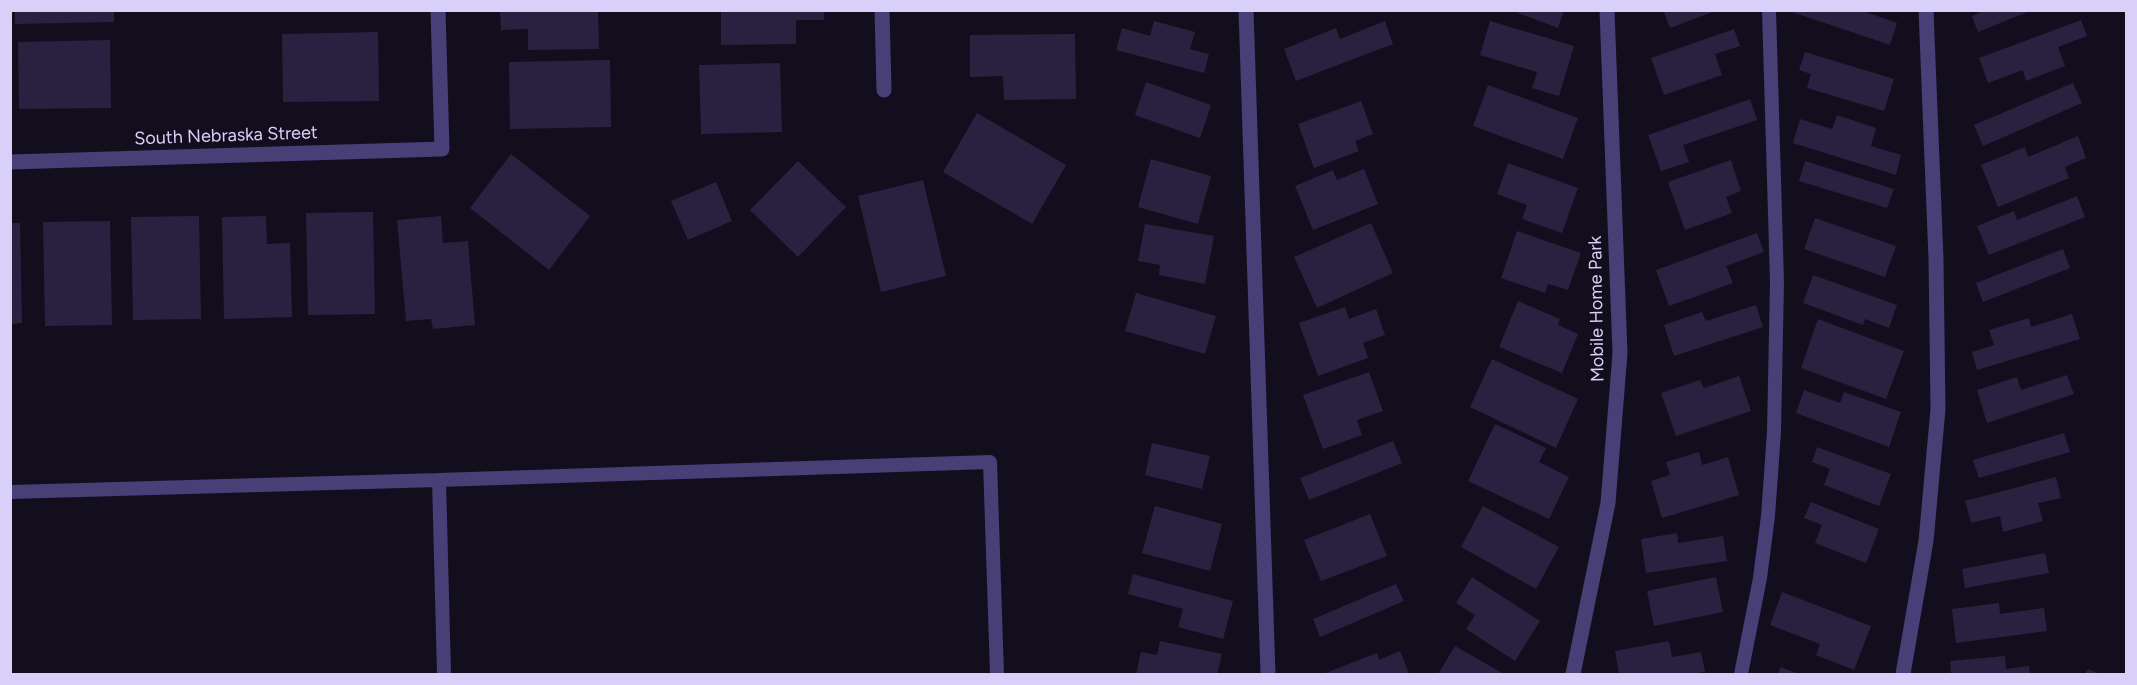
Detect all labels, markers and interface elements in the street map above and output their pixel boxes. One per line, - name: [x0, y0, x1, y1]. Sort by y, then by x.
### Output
- street label: South Nebraska Street: [134, 122, 318, 150]
- street label: Mobile Home Park: [1585, 236, 1609, 382]

